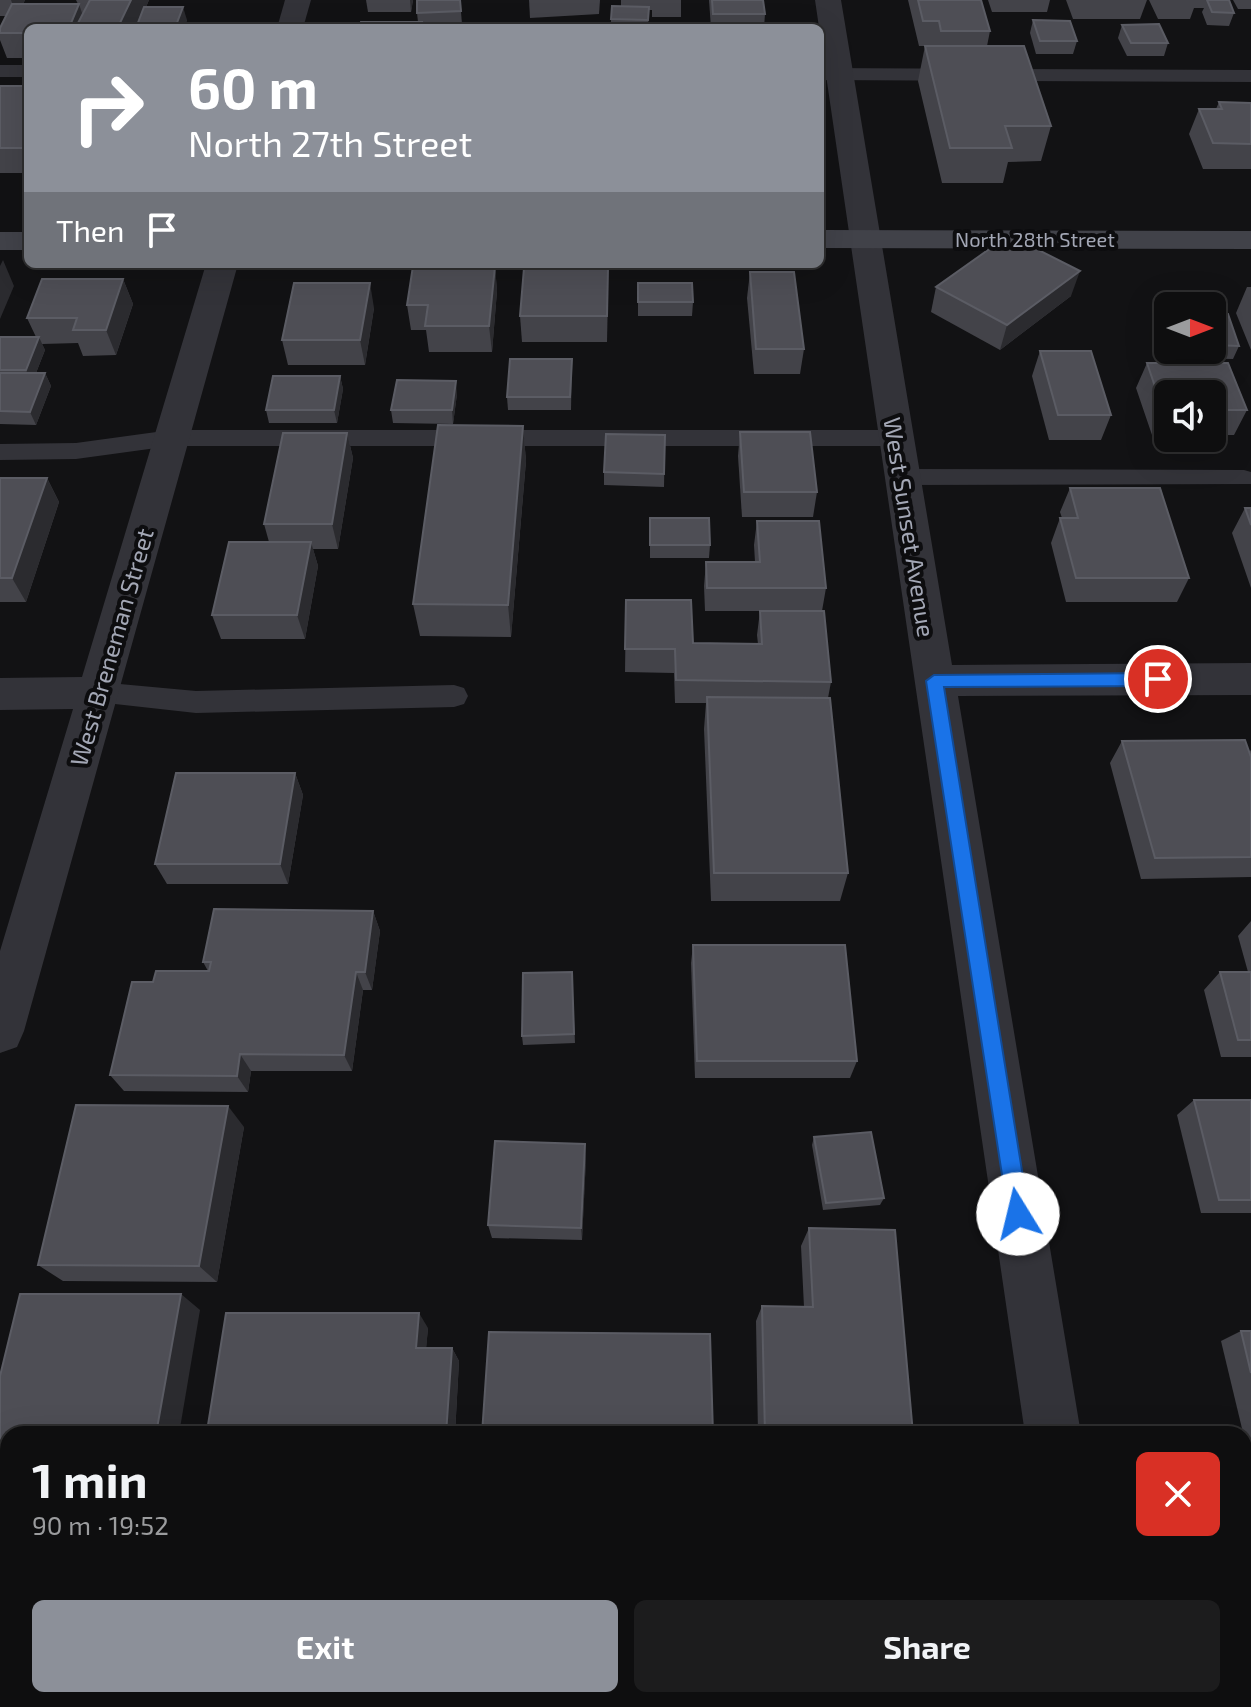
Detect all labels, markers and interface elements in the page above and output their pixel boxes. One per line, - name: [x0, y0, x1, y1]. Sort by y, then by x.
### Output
- text: 60 m: [188, 53, 318, 120]
- icon: right: [56, 56, 160, 160]
- text: North 27th Street: [188, 121, 472, 164]
- icon: arrive: [140, 208, 184, 252]
- text: Then: [56, 212, 124, 248]
- street label: North 28th Street: [955, 227, 1115, 251]
- north arrow: [1154, 292, 1226, 364]
- map controls: [1154, 292, 1226, 452]
- button: sound: [1154, 380, 1226, 452]
- street label: West Sunset Avenue: [878, 415, 942, 639]
- street label: West Breneman Street: [63, 525, 159, 769]
- pin: [1124, 645, 1192, 713]
- icon: arrive: [1136, 657, 1180, 701]
- position arrow: [976, 1172, 1060, 1256]
- text: 1 min: [32, 1450, 148, 1508]
- button: close: [1136, 1452, 1220, 1536]
- text: 90 m · 19:52: [32, 1509, 169, 1540]
- button: Exit: [32, 1600, 618, 1692]
- button: Share: [634, 1600, 1220, 1692]

